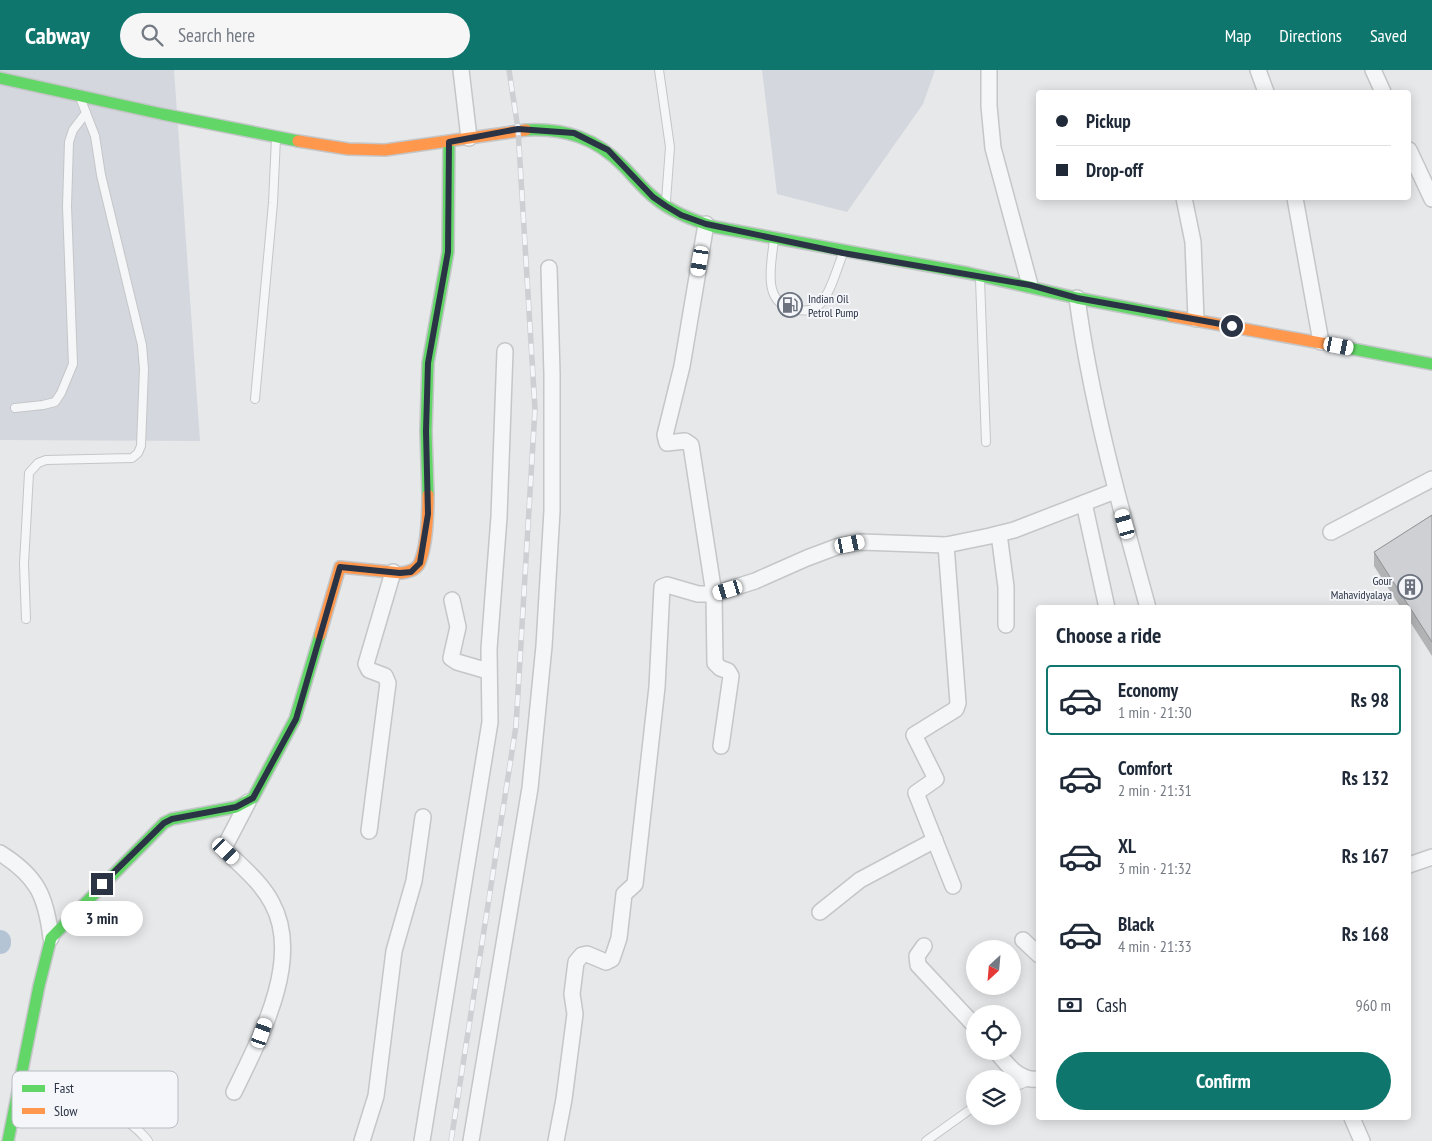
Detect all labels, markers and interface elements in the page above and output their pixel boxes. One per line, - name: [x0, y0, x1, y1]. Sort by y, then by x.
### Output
- search box: [120, 13, 470, 58]
- text: Cabway: [25, 20, 90, 51]
- icon: search: [138, 21, 166, 49]
- text: Search here: [178, 23, 255, 47]
- text: Map: [1225, 24, 1251, 47]
- text: Directions: [1279, 24, 1342, 47]
- text: Saved: [1370, 24, 1407, 47]
- text: Pickup: [1086, 109, 1131, 133]
- text: Drop-off: [1086, 158, 1143, 182]
- car: [690, 245, 709, 277]
- place label: Indian Oil Petrol Pump: [808, 291, 858, 320]
- fuel station icon: Indian Oil Petrol Pump: [777, 292, 803, 318]
- route start: [1221, 315, 1243, 337]
- car: [1322, 336, 1355, 356]
- car: [1113, 508, 1136, 540]
- car: [833, 534, 866, 554]
- place label: Gour Mahavidyalaya: [1331, 573, 1393, 602]
- building icon: Gour Mahavidyalaya: [1397, 574, 1423, 600]
- car: [711, 578, 744, 602]
- text: Choose a ride: [1056, 621, 1161, 649]
- icon: car: [1058, 678, 1103, 723]
- text: Economy: [1118, 678, 1178, 702]
- text: Rs 98: [1351, 688, 1389, 712]
- text: 1 min · 21:30: [1118, 702, 1192, 722]
- icon: car: [1058, 756, 1103, 801]
- text: Comfort: [1118, 756, 1172, 780]
- text: Rs 132: [1342, 766, 1389, 790]
- text: 2 min · 21:31: [1118, 780, 1192, 800]
- icon: car: [1058, 834, 1103, 879]
- text: XL: [1118, 834, 1136, 858]
- car: [209, 835, 242, 867]
- text: Rs 167: [1342, 844, 1389, 868]
- text: 3 min · 21:32: [1118, 858, 1192, 878]
- route end: [91, 873, 113, 895]
- callout: 3 min: [61, 902, 143, 936]
- text: 3 min: [86, 908, 118, 928]
- icon: car: [1058, 912, 1103, 957]
- text: Black: [1118, 912, 1154, 936]
- text: Rs 168: [1342, 922, 1389, 946]
- text: 4 min · 21:33: [1118, 936, 1192, 956]
- north arrow: [966, 940, 1021, 995]
- map controls: [966, 940, 1021, 1125]
- icon: cash: [1056, 991, 1084, 1019]
- text: Cash: [1096, 993, 1127, 1017]
- text: 960 m: [1356, 995, 1391, 1015]
- button: locate: [966, 1005, 1021, 1060]
- car: [250, 1016, 273, 1050]
- button: Confirm: [1056, 1052, 1391, 1110]
- button: layers: [966, 1070, 1021, 1125]
- legend: [12, 1071, 178, 1128]
- text: Fast: [54, 1079, 74, 1097]
- text: Slow: [54, 1102, 78, 1120]

